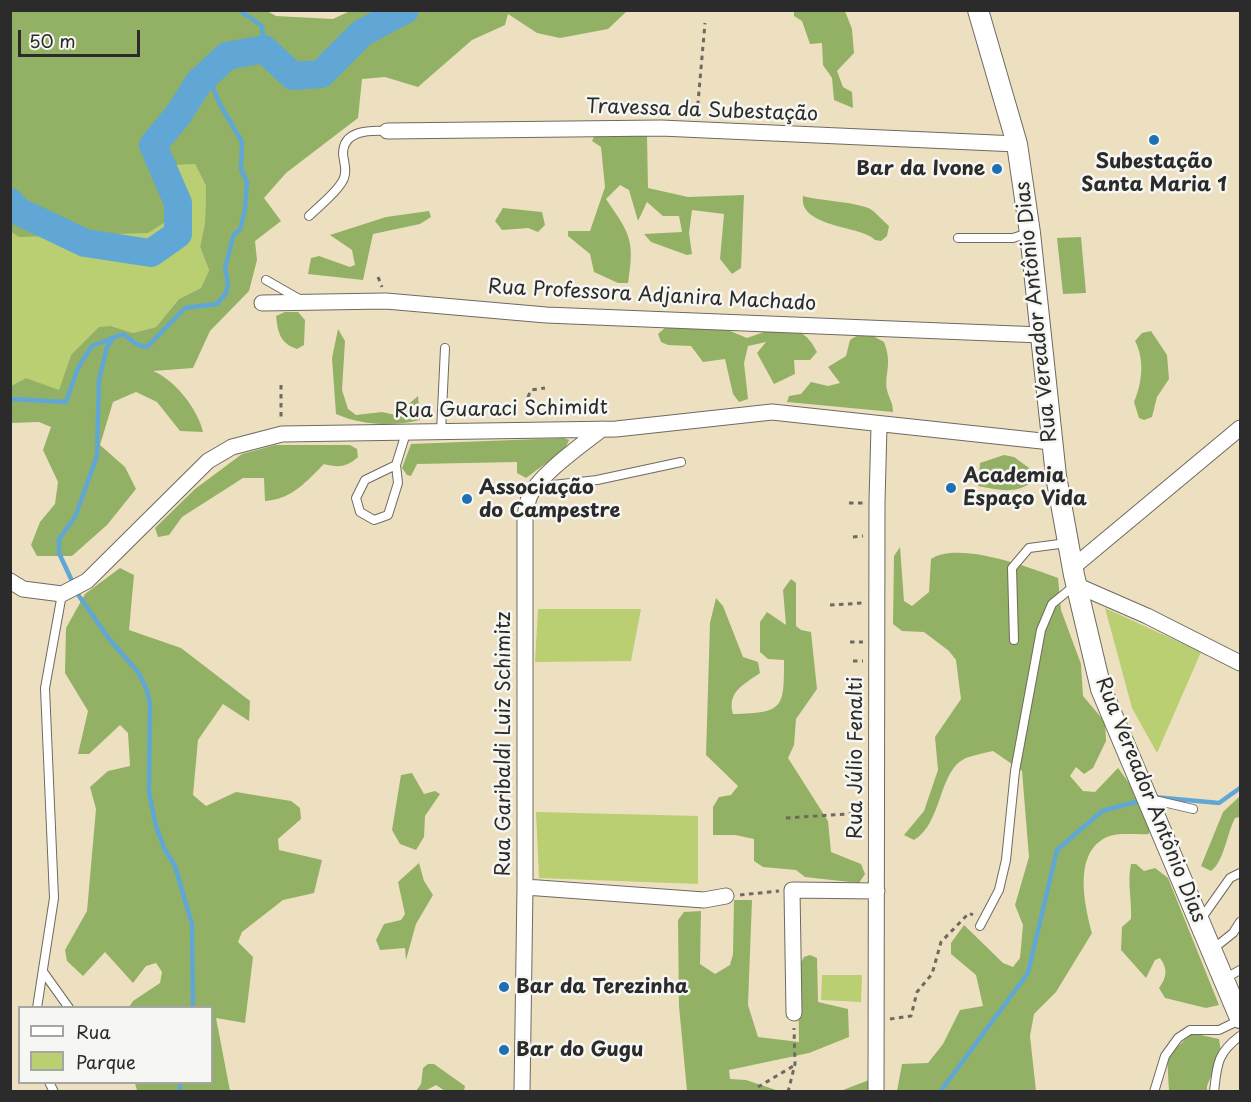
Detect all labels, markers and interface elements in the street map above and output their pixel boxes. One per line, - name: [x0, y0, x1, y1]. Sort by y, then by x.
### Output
- scale bar: [21, 18, 142, 56]
- text: 50 m: [29, 27, 76, 54]
- street label: Travessa da Subestação: [586, 95, 818, 127]
- marker: Subestação Santa Maria 1: [1147, 133, 1161, 147]
- place label: Subestação Santa Maria 1: [1081, 150, 1227, 197]
- place label: Bar da Ivone: [856, 157, 985, 181]
- marker: Bar da Ivone: [990, 162, 1004, 176]
- street label: Rua Vereador Antônio Dias: [1011, 180, 1063, 444]
- street label: Rua Professora Adjanira Machado: [487, 275, 817, 317]
- street label: Rua Guaraci Schimidt: [394, 396, 608, 424]
- place label: Academia Espaço Vida: [963, 464, 1087, 511]
- place label: Associação do Campestre: [479, 476, 620, 523]
- marker: Academia Espaço Vida: [944, 481, 958, 495]
- marker: Associação do Campestre: [460, 492, 474, 506]
- street label: Rua Garibaldi Luiz Schimitz: [492, 611, 516, 877]
- street label: Rua Vereador Antônio Dias: [1090, 674, 1210, 926]
- street label: Rua Júlio Fenalti: [844, 677, 868, 839]
- place label: Bar da Terezinha: [516, 975, 688, 999]
- marker: Bar da Terezinha: [497, 980, 511, 994]
- legend: [18, 1006, 213, 1084]
- text: Rua: [76, 1018, 111, 1045]
- place label: Bar do Gugu: [516, 1038, 643, 1062]
- marker: Bar do Gugu: [497, 1043, 511, 1057]
- text: Parque: [76, 1048, 136, 1075]

